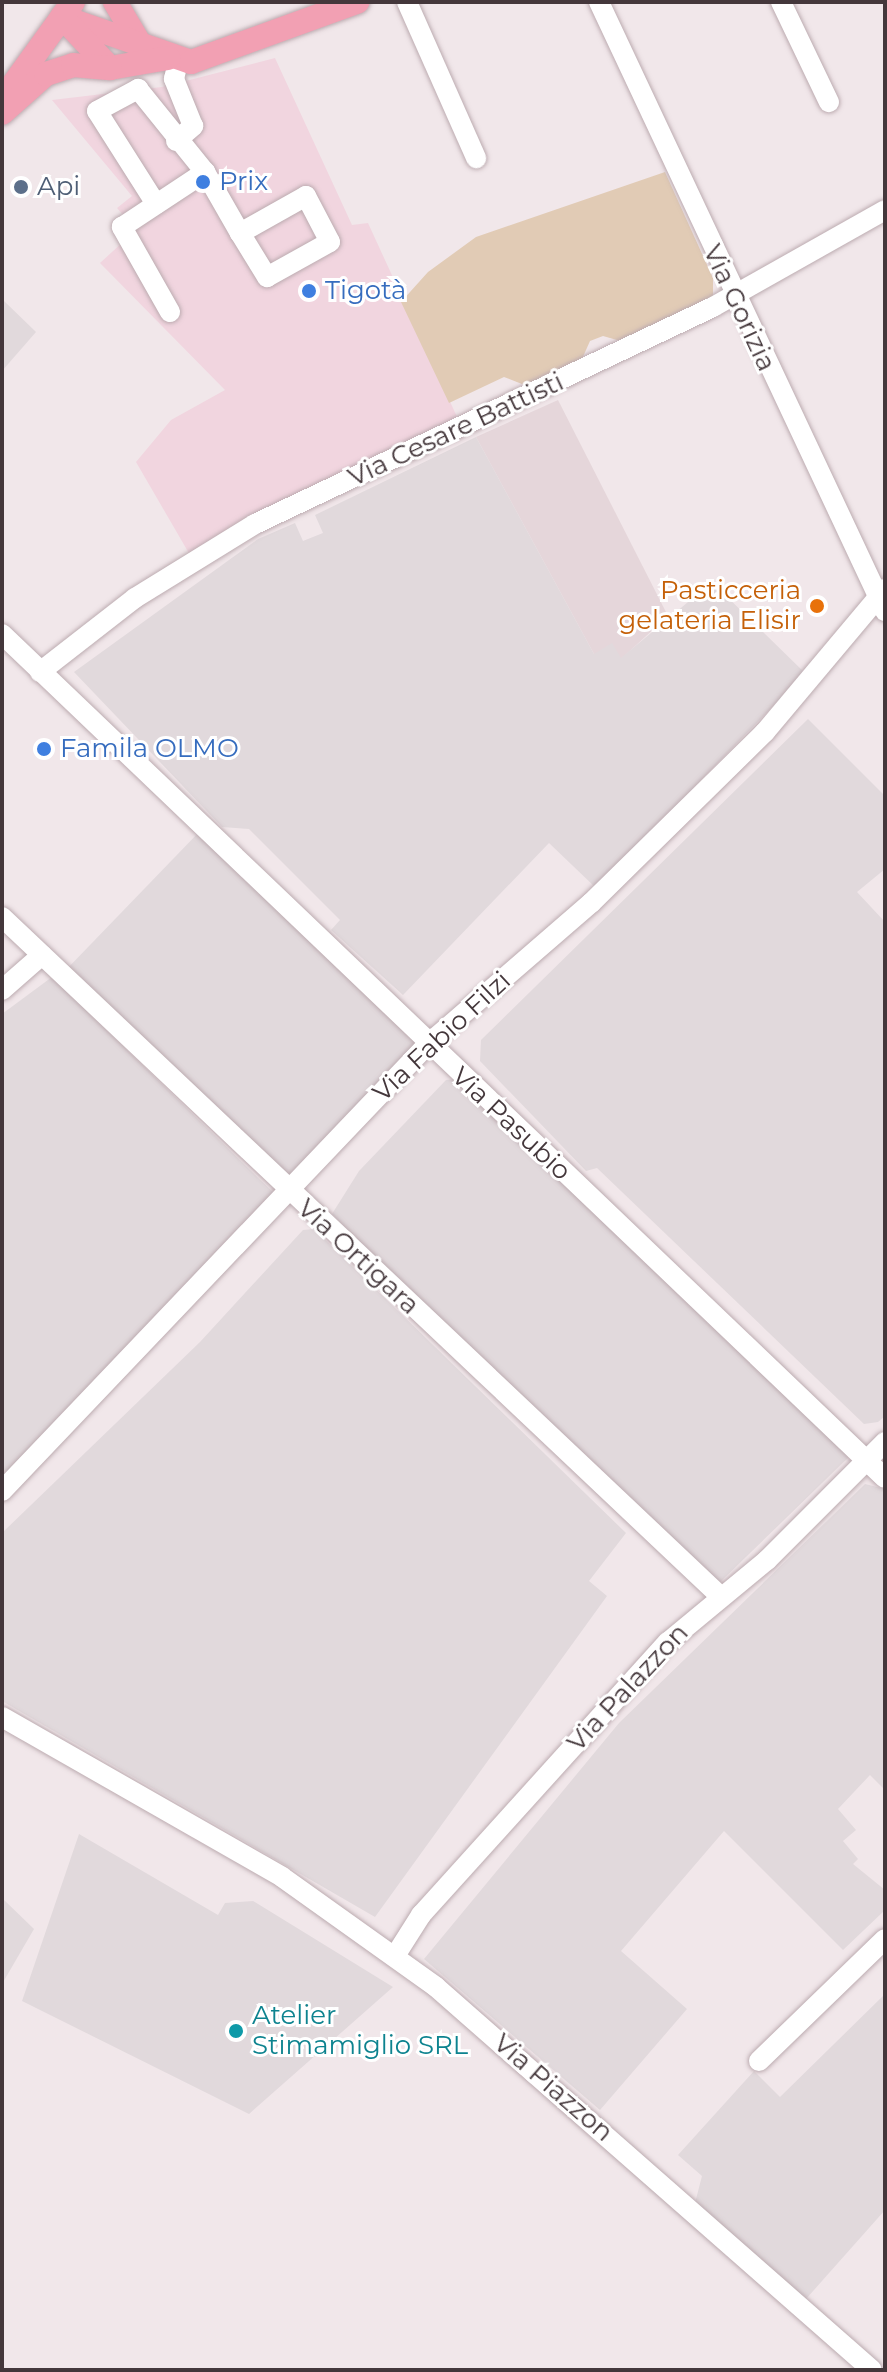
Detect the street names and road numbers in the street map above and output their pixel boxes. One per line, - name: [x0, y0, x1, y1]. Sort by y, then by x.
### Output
- street label: Via Gorizia: [696, 240, 782, 376]
- street label: Via Cesare Battisti: [343, 366, 569, 494]
- street label: Via Fabio Filzi: [367, 965, 517, 1109]
- street label: Via Pasubio: [445, 1061, 577, 1187]
- street label: Via Ortigara: [291, 1193, 425, 1321]
- street label: Via Palazzon: [561, 1618, 695, 1758]
- street label: Via Piazzon: [487, 2028, 619, 2148]

